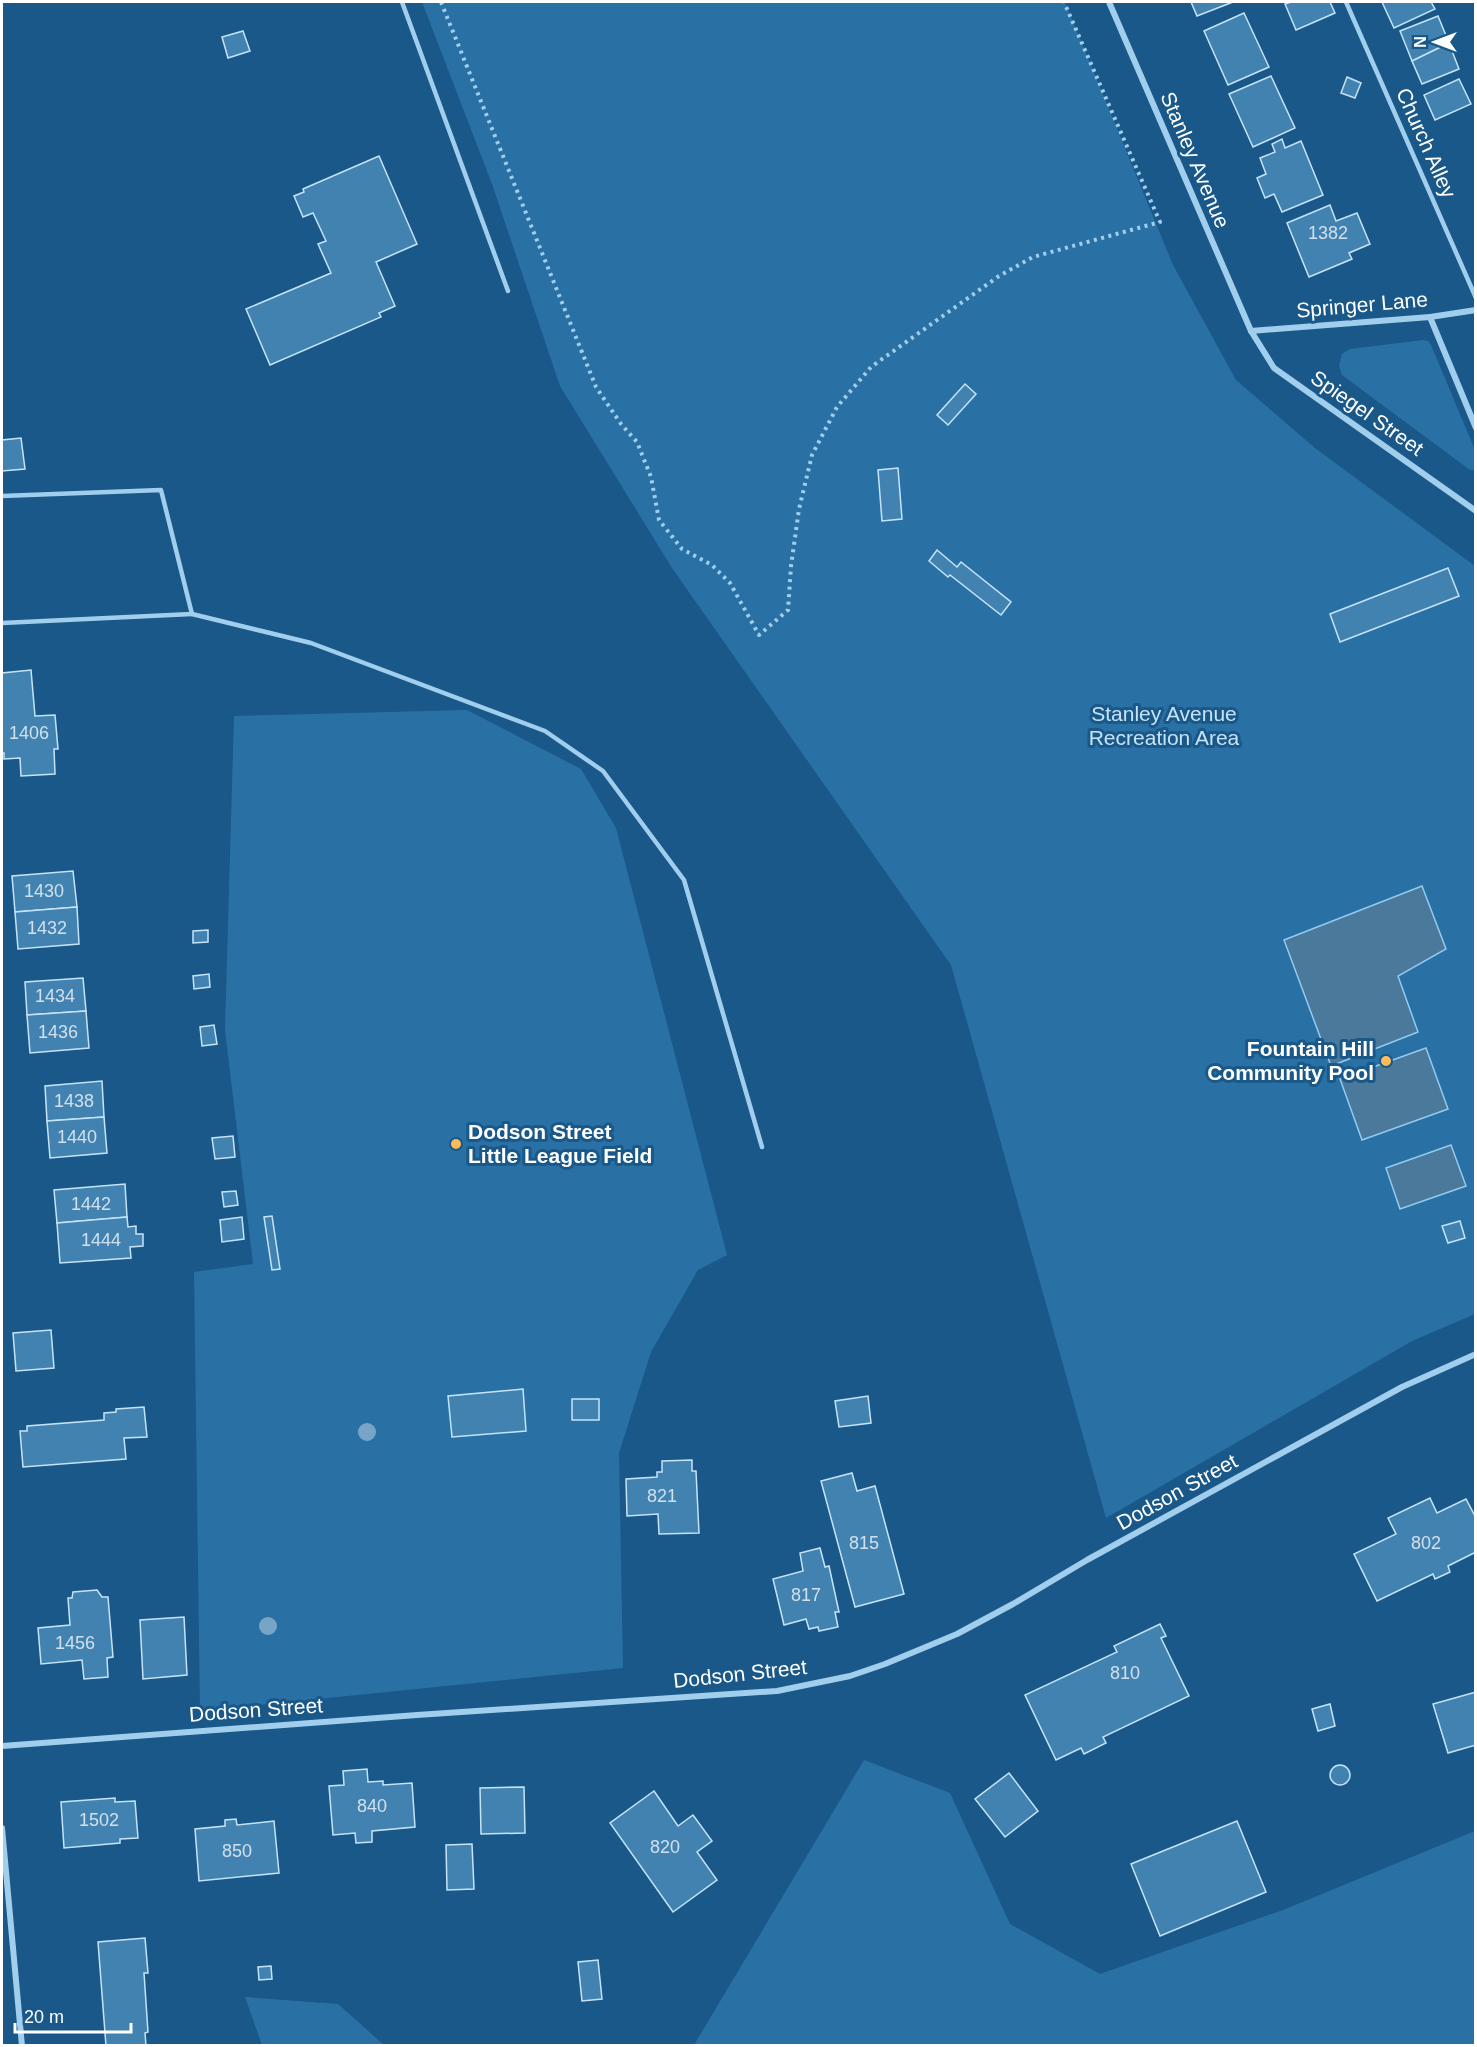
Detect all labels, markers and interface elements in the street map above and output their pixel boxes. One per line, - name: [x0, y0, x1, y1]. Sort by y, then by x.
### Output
- north arrow: [1405, 12, 1465, 72]
- text: N: [1412, 36, 1429, 48]
- street label: Church Alley: [1392, 84, 1461, 202]
- street label: Stanley Avenue: [1156, 88, 1234, 231]
- house number: 1382: [1308, 223, 1348, 243]
- street label: Springer Lane: [1295, 287, 1429, 322]
- street label: Spiegel Street: [1307, 365, 1428, 460]
- park label: Stanley Avenue Recreation Area: [1089, 702, 1240, 749]
- house number: 1406: [9, 723, 49, 743]
- house number: 1430: [24, 881, 64, 901]
- house number: 1432: [27, 918, 67, 938]
- house number: 1434: [35, 986, 75, 1006]
- house number: 1436: [38, 1022, 78, 1042]
- place label: Fountain Hill Community Pool: [1207, 1037, 1374, 1084]
- marker: Fountain Hill Community Pool: [1379, 1054, 1393, 1068]
- house number: 1438: [54, 1091, 94, 1111]
- place label: Dodson Street Little League Field: [468, 1120, 652, 1167]
- house number: 1440: [57, 1127, 97, 1147]
- marker: Dodson Street Little League Field: [449, 1137, 463, 1151]
- house number: 1442: [71, 1194, 111, 1214]
- house number: 1444: [81, 1230, 121, 1250]
- street label: Dodson Street: [1112, 1449, 1241, 1534]
- house number: 821: [647, 1486, 677, 1506]
- house number: 815: [849, 1533, 879, 1553]
- house number: 802: [1411, 1533, 1441, 1553]
- house number: 817: [791, 1585, 821, 1605]
- house number: 1456: [55, 1633, 95, 1653]
- street label: Dodson Street: [672, 1655, 808, 1692]
- house number: 810: [1110, 1663, 1140, 1683]
- street label: Dodson Street: [188, 1693, 324, 1726]
- house number: 840: [357, 1796, 387, 1816]
- house number: 1502: [79, 1810, 119, 1830]
- house number: 820: [650, 1837, 680, 1857]
- house number: 850: [222, 1841, 252, 1861]
- scale bar: [15, 1996, 130, 2034]
- text: 20 m: [24, 2007, 64, 2027]

